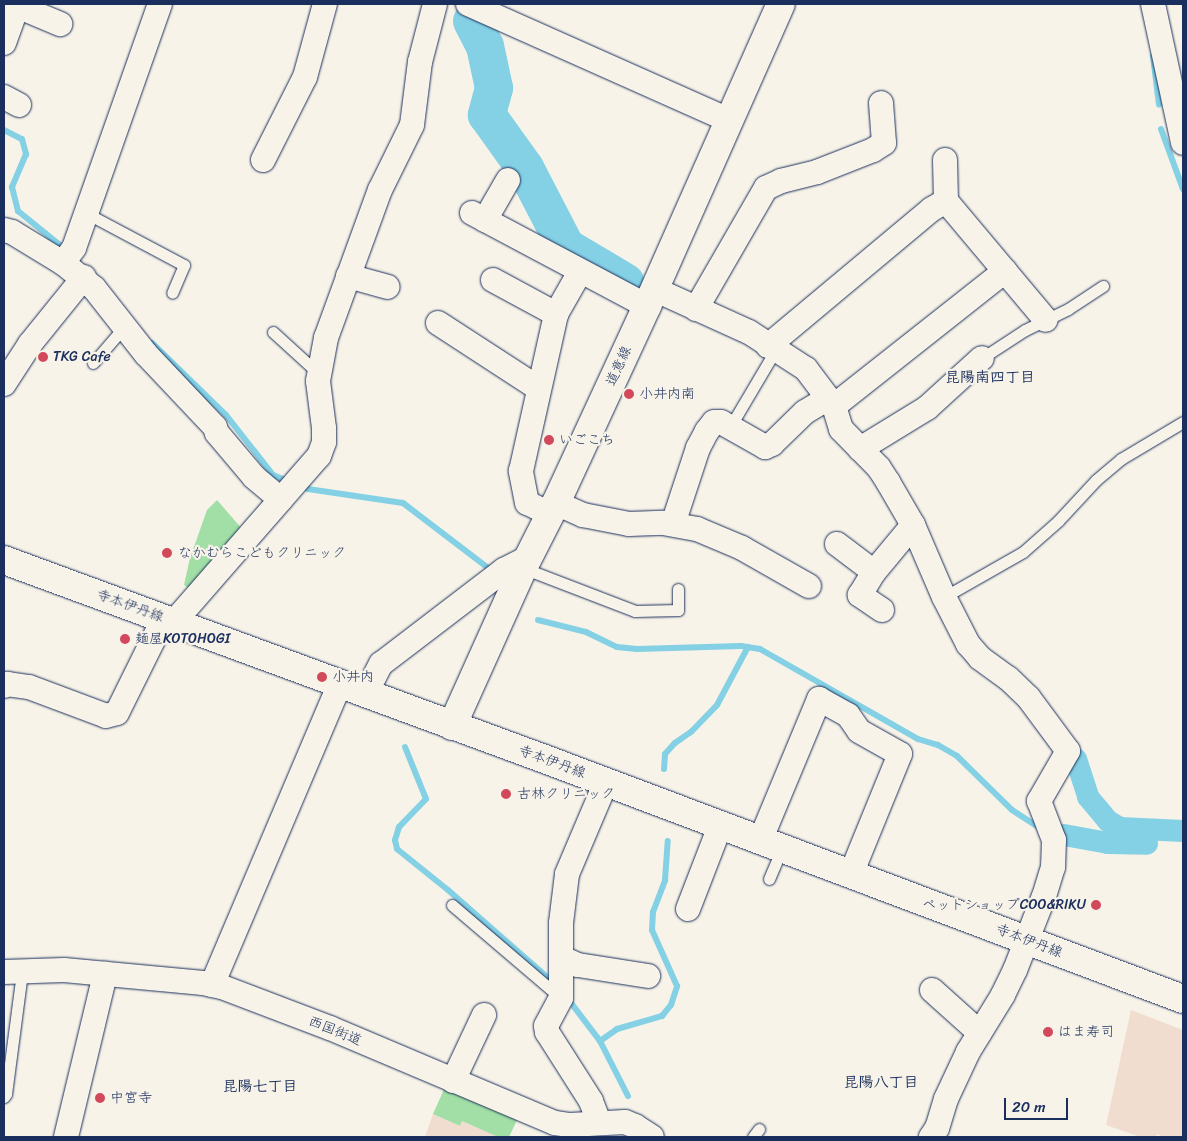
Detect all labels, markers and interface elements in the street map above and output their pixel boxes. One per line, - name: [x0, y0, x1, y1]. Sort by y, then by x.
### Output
- street label: 道意線: [603, 343, 635, 389]
- place label: TKG Cafe: [53, 349, 111, 365]
- marker: TKG Cafe: [37, 351, 49, 363]
- district label: 昆陽南四丁目: [945, 369, 1035, 387]
- place label: 小井内南: [639, 386, 695, 402]
- marker: 小井内南: [623, 388, 635, 400]
- place label: いごこち: [559, 432, 615, 448]
- marker: いごこち: [543, 434, 555, 446]
- place label: なかむらこどもクリニック: [178, 545, 346, 561]
- marker: なかむらこどもクリニック: [160, 546, 174, 560]
- street label: 寺本伊丹線: [94, 586, 166, 626]
- place label: 麺屋KOTOHOGI: [135, 631, 230, 647]
- marker: 麺屋KOTOHOGI: [119, 633, 131, 645]
- place label: 小井内: [332, 669, 374, 685]
- marker: 小井内: [316, 671, 328, 683]
- street label: 寺本伊丹線: [516, 742, 588, 782]
- place label: 古林クリニック: [517, 786, 615, 802]
- marker: 古林クリニック: [499, 787, 513, 801]
- place label: ペットショップCOO&RIKU: [922, 897, 1086, 913]
- marker: ペットショップCOO&RIKU: [1090, 899, 1102, 911]
- street label: 寺本伊丹線: [993, 921, 1065, 961]
- street label: 西国街道: [306, 1013, 364, 1049]
- place label: はま寿司: [1058, 1024, 1114, 1040]
- marker: はま寿司: [1042, 1026, 1054, 1038]
- district label: 昆陽八丁目: [844, 1074, 918, 1092]
- district label: 昆陽七丁目: [223, 1078, 297, 1096]
- scale bar: [1007, 1088, 1071, 1120]
- place label: 中宮寺: [110, 1090, 152, 1106]
- marker: 中宮寺: [94, 1092, 106, 1104]
- text: 20 m: [1012, 1094, 1046, 1120]

